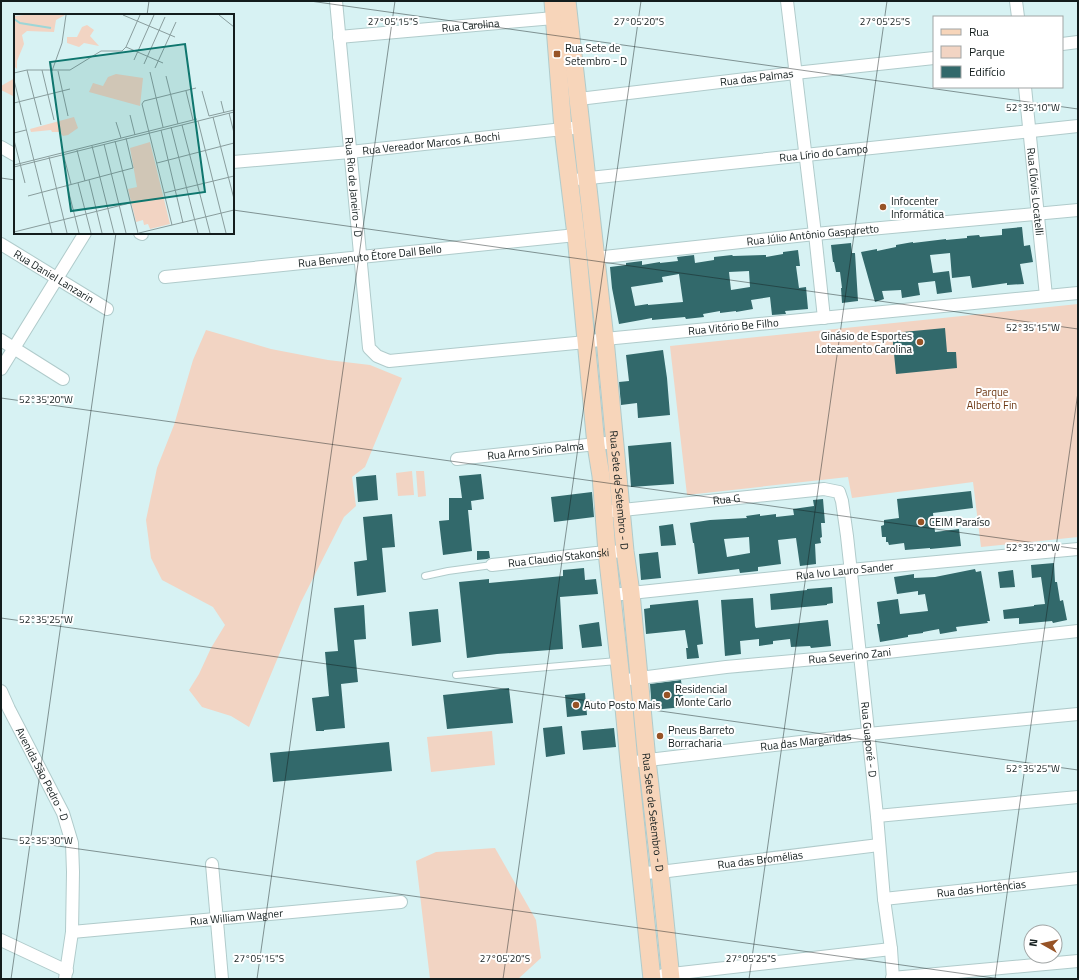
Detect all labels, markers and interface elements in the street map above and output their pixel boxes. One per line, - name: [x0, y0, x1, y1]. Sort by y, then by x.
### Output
- inset map: [14, 14, 234, 234]
- text: 27°05'15"S: [368, 14, 418, 29]
- text: 27°05'20"S: [614, 14, 664, 29]
- text: 27°05'25"S: [860, 14, 910, 29]
- street label: Rua Carolina: [441, 15, 501, 36]
- legend: [933, 16, 1063, 88]
- text: Rua: [969, 22, 989, 41]
- place label: Rua Sete de Setembro - D: [565, 40, 627, 69]
- text: Parque: [969, 42, 1005, 61]
- marker: Rua Sete de Setembro - D: [552, 49, 562, 59]
- text: Edifício: [969, 62, 1005, 81]
- street label: Rua das Palmas: [719, 65, 794, 90]
- text: 52°35'10"W: [1006, 100, 1060, 115]
- street label: Rua Vereador Marcos A. Bochi: [361, 128, 501, 159]
- street label: Rua Rio de Janeiro - D: [341, 136, 366, 238]
- street label: Rua Lírio do Campo: [778, 140, 869, 166]
- street label: Rua Clóvis Locatelli: [1023, 147, 1048, 236]
- place label: Infocenter Informática: [891, 193, 945, 222]
- marker: Infocenter Informática: [878, 202, 888, 212]
- street label: Rua Júlio Antônio Gasparetto: [746, 220, 880, 249]
- street label: Rua Benvenuto Étore Dall Bello: [297, 241, 443, 271]
- street label: Rua Daniel Lanzarin: [11, 246, 97, 307]
- street label: Rua Vitório Be Filho: [687, 314, 780, 339]
- text: 52°35'15"W: [1006, 320, 1060, 335]
- place label: Ginásio de Esportes Loteamento Carolina: [816, 328, 912, 357]
- marker: Ginásio de Esportes Loteamento Carolina: [915, 337, 925, 347]
- park label: Parque Alberto Fin: [967, 384, 1017, 413]
- text: 52°35'20"W: [19, 392, 73, 407]
- street label: Rua Sete de Setembro - D: [606, 430, 633, 551]
- street label: Rua Arno Sirio Palma: [486, 437, 585, 464]
- street label: Rua G: [712, 490, 741, 509]
- place label: CEIM Paraíso: [929, 514, 990, 530]
- marker: CEIM Paraíso: [916, 517, 926, 527]
- text: 52°35'20"W: [1006, 540, 1060, 555]
- street label: Rua Claudio Stakonski: [507, 544, 610, 571]
- street label: Rua Ivo Lauro Sander: [795, 558, 894, 584]
- text: 52°35'25"W: [19, 612, 73, 627]
- street label: Rua Severino Zani: [808, 644, 892, 668]
- place label: Residencial Monte Carlo: [675, 681, 732, 710]
- marker: Residencial Monte Carlo: [662, 690, 672, 700]
- place label: Auto Posto Mais: [584, 697, 660, 713]
- marker: Auto Posto Mais: [571, 700, 581, 710]
- street label: Rua Guaporé - D: [857, 701, 881, 778]
- place label: Pneus Barreto Borracharia: [668, 722, 735, 751]
- street label: Avenida São Pedro - D: [12, 725, 73, 823]
- street label: Rua das Margaridas: [759, 728, 852, 755]
- marker: Pneus Barreto Borracharia: [655, 731, 665, 741]
- street label: Rua Sete de Setembro - D: [638, 752, 668, 873]
- text: 52°35'25"W: [1006, 761, 1060, 776]
- text: 52°35'30"W: [19, 833, 73, 848]
- street label: Rua das Bromélias: [717, 846, 804, 873]
- street label: Rua das Hortências: [936, 876, 1027, 901]
- street label: Rua William Wagner: [189, 905, 284, 929]
- north arrow: [1023, 924, 1063, 964]
- text: N: [1025, 938, 1042, 947]
- text: 27°05'15"S: [234, 951, 284, 966]
- text: 27°05'20"S: [480, 951, 530, 966]
- text: 27°05'25"S: [726, 951, 776, 966]

